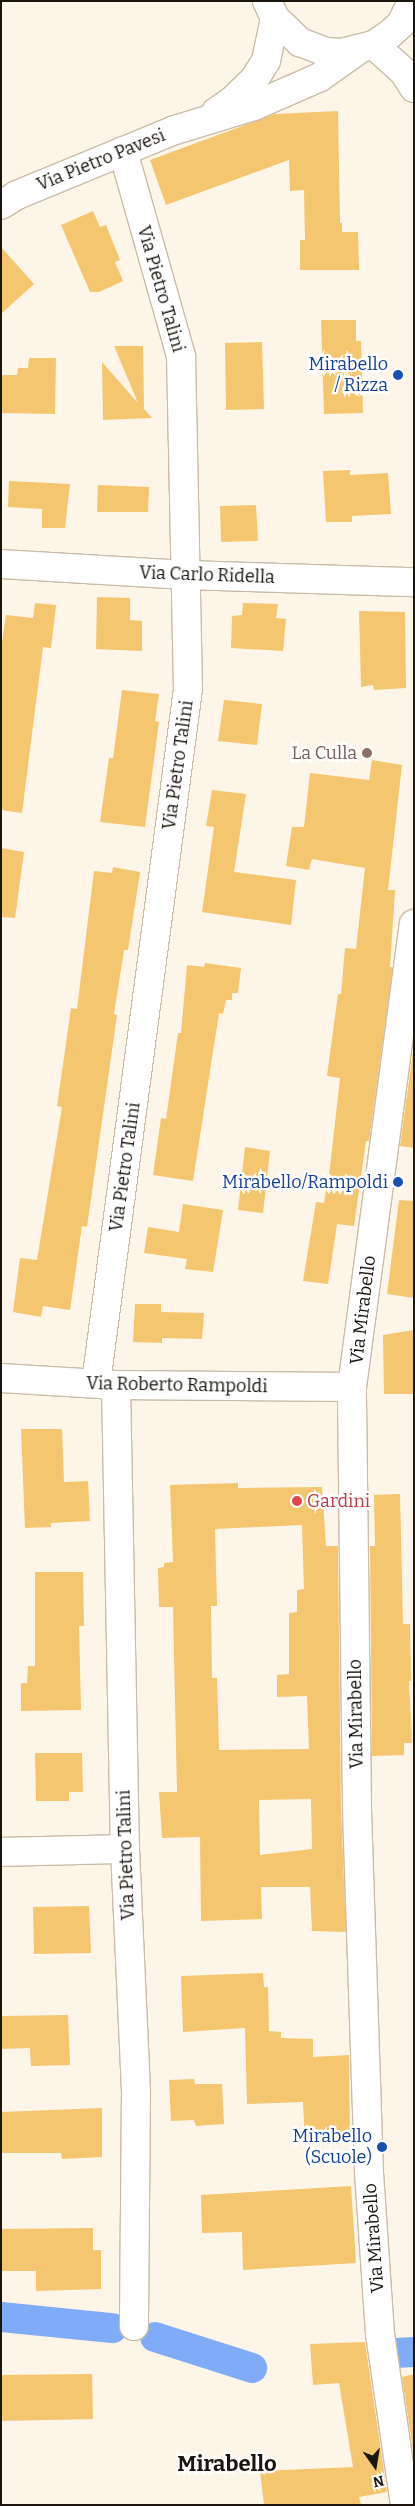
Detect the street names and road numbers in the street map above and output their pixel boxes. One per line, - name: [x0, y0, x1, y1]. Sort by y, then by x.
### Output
- street label: Via Pietro Pavesi: [34, 124, 168, 196]
- street label: Via Pietro Talini: [133, 223, 189, 355]
- street label: Via Carlo Ridella: [139, 562, 275, 588]
- street label: Via Pietro Talini: [158, 699, 198, 831]
- street label: Via Pietro Talini: [105, 1101, 145, 1233]
- street label: Via Mirabello: [346, 1254, 380, 1366]
- street label: Via Roberto Rampoldi: [86, 1373, 268, 1397]
- street label: Via Mirabello: [344, 1659, 368, 1769]
- street label: Via Pietro Talini: [113, 1789, 139, 1921]
- street label: Via Mirabello: [359, 2182, 389, 2294]

